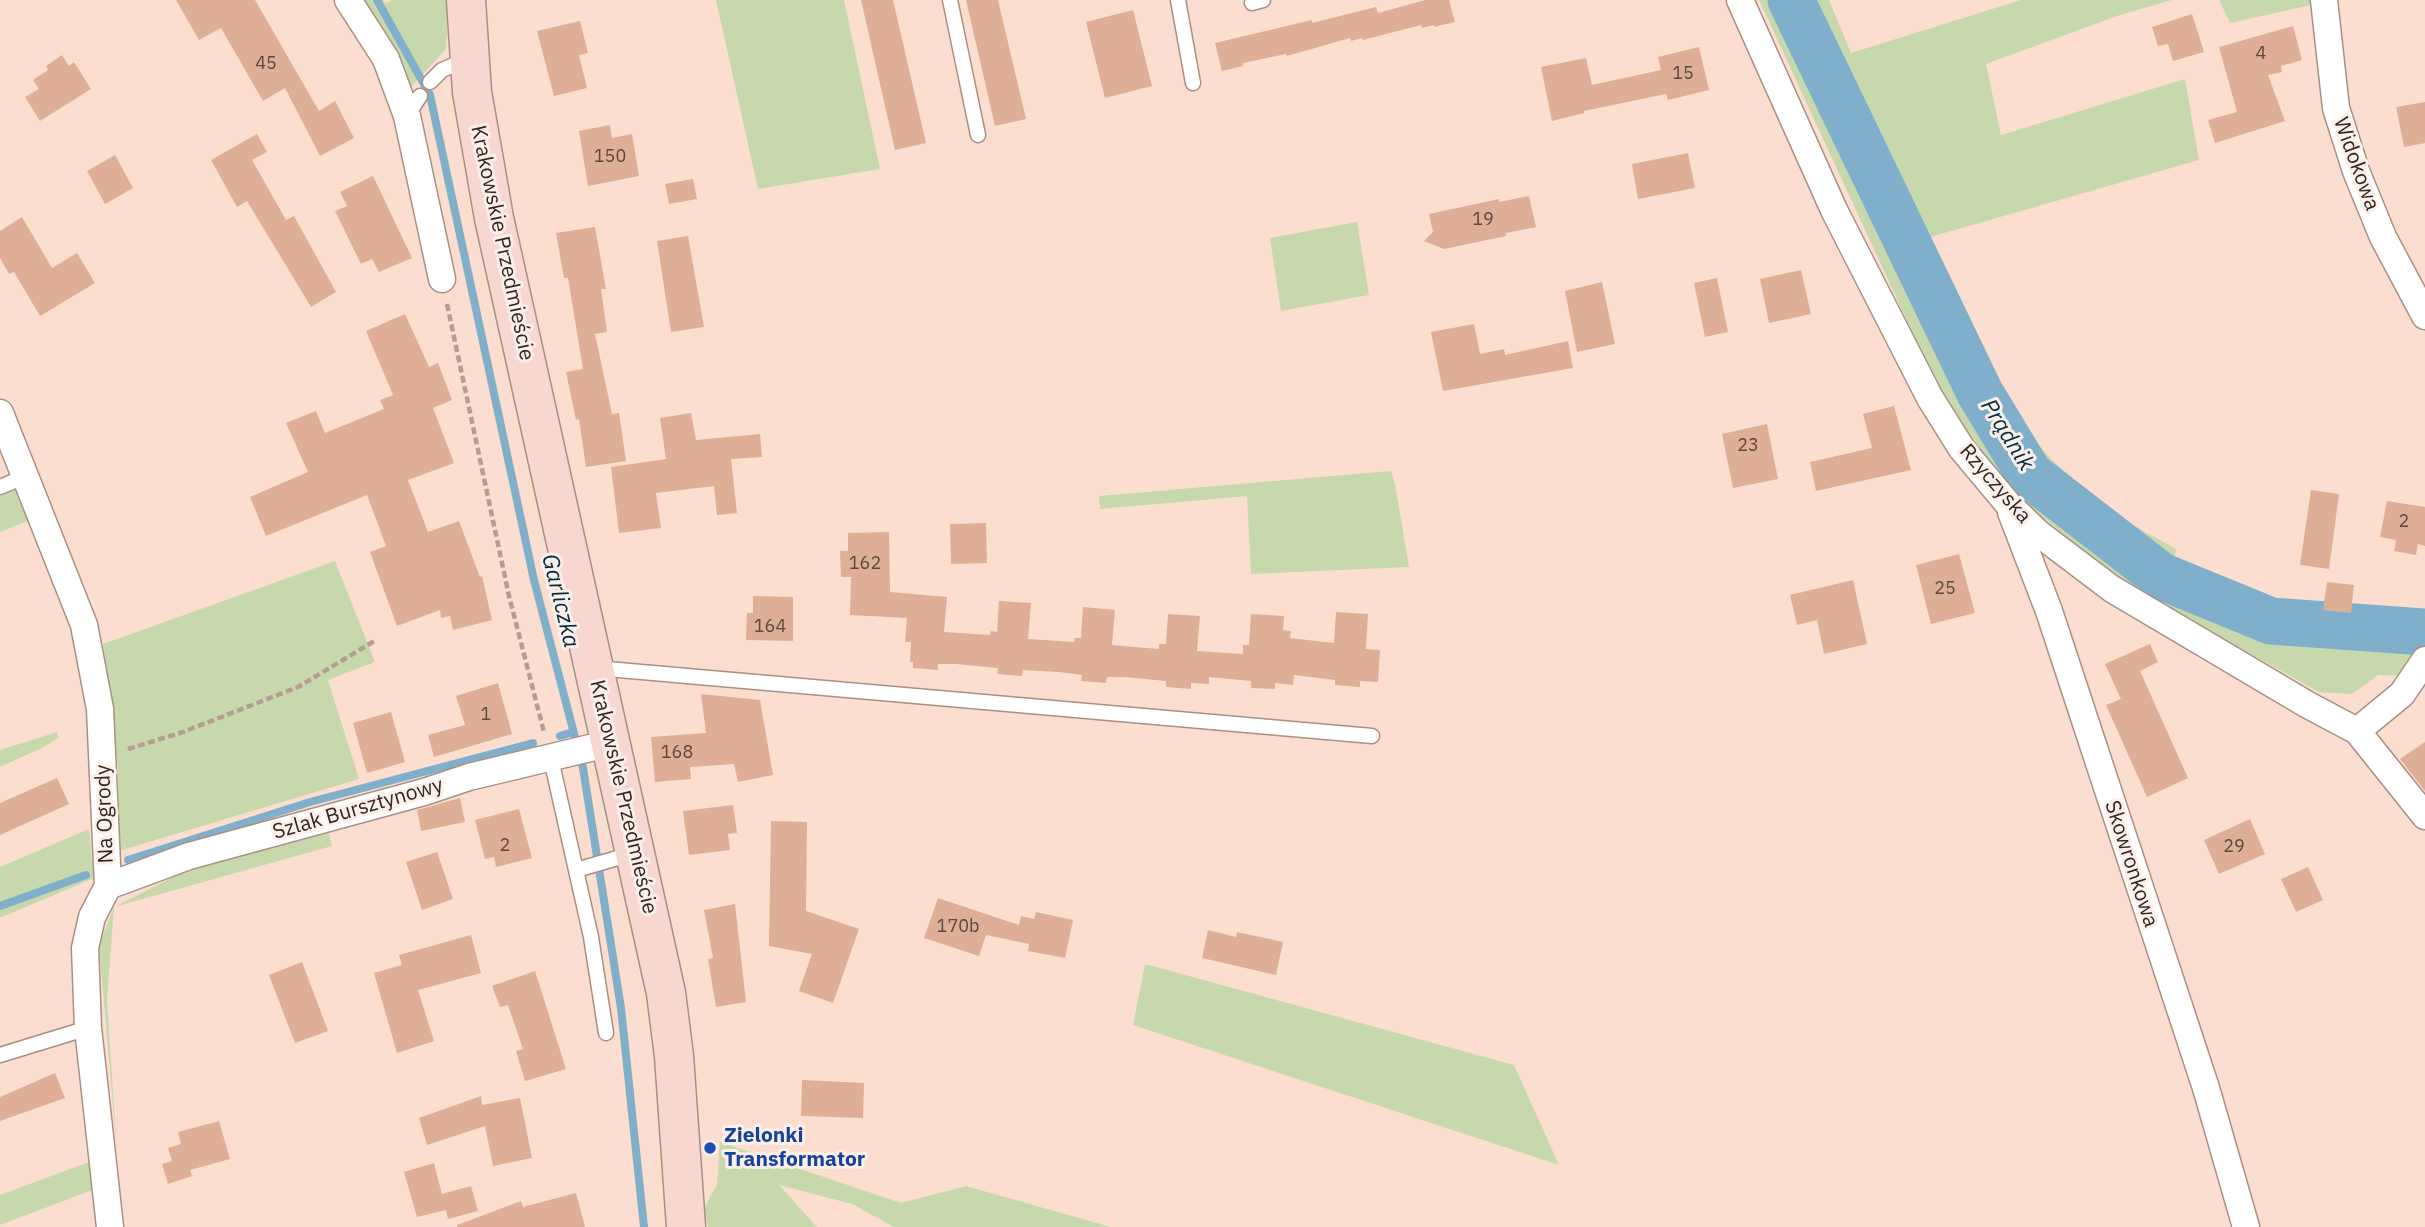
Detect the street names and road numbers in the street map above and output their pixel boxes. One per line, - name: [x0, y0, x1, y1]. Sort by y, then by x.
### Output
- street label: Widokowa: [2328, 114, 2384, 214]
- street label: Krakowskie Przedmieście: [465, 123, 539, 363]
- street label: Rzyczyska: [1954, 439, 2036, 529]
- street label: Krakowskie Przedmieście: [584, 677, 662, 917]
- street label: Na Ogrody: [91, 764, 119, 864]
- street label: Szlak Bursztynowy: [270, 773, 446, 845]
- street label: Skowronkowa: [2099, 798, 2163, 930]

